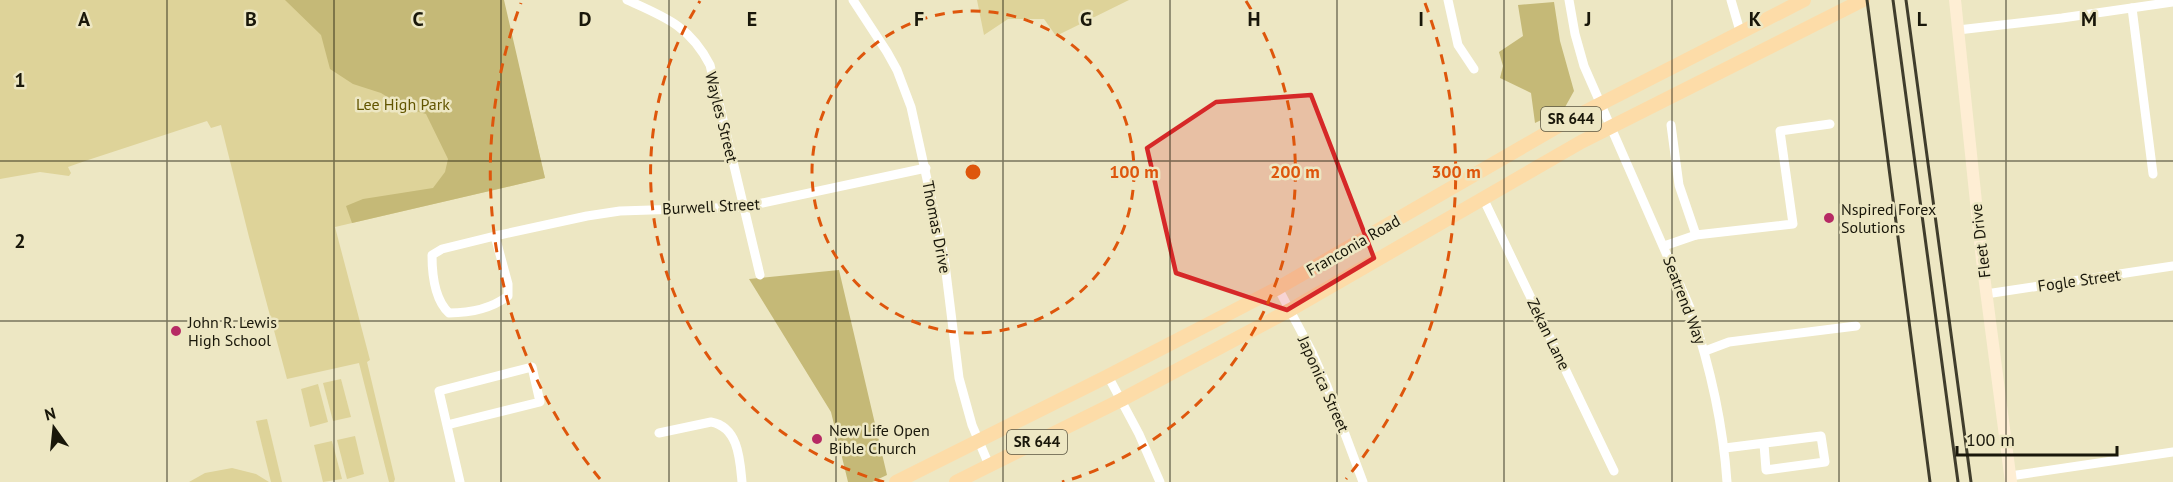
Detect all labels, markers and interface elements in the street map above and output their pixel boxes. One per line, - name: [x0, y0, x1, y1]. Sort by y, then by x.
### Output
- text: A: [78, 6, 91, 32]
- text: B: [245, 6, 257, 32]
- text: C: [412, 6, 424, 32]
- text: D: [579, 6, 592, 32]
- text: E: [747, 6, 757, 32]
- text: F: [914, 6, 924, 32]
- text: G: [1080, 6, 1092, 32]
- text: H: [1247, 6, 1261, 32]
- text: I: [1418, 6, 1424, 32]
- text: J: [1584, 6, 1591, 32]
- text: K: [1749, 6, 1762, 32]
- text: L: [1917, 6, 1928, 32]
- text: M: [2081, 6, 2097, 32]
- text: 1: [14, 67, 26, 93]
- street label: Wayles Street: [701, 70, 743, 165]
- park label: Lee High Park: [356, 94, 450, 114]
- road number: SR 644: [1541, 107, 1601, 131]
- text: 100 m: [1109, 160, 1159, 183]
- text: 200 m: [1270, 160, 1320, 183]
- text: 300 m: [1431, 160, 1481, 183]
- centre of rings: [963, 162, 983, 182]
- street label: Thomas Drive: [918, 179, 956, 275]
- street label: Burwell Street: [662, 193, 761, 219]
- place label: Nspired Forex Solutions: [1841, 199, 1936, 237]
- street label: Fleet Drive: [1966, 203, 1994, 279]
- street label: Franconia Road: [1303, 210, 1403, 280]
- marker: Nspired Forex Solutions: [1822, 211, 1836, 225]
- text: 2: [14, 228, 26, 254]
- street label: Seatrend Way: [1659, 253, 1711, 347]
- street label: Fogle Street: [2036, 264, 2122, 296]
- street label: Zekan Lane: [1523, 295, 1575, 373]
- place label: John R. Lewis High School: [187, 312, 277, 350]
- marker: John R. Lewis High School: [169, 324, 183, 338]
- street label: Japonica Street: [1293, 332, 1354, 436]
- north arrow: [24, 398, 84, 458]
- text: N: [42, 402, 58, 425]
- scale bar: [1957, 419, 2118, 457]
- place label: New Life Open Bible Church: [829, 420, 930, 458]
- text: 100 m: [1966, 428, 2015, 451]
- road number: SR 644: [1007, 430, 1067, 454]
- marker: New Life Open Bible Church: [810, 432, 824, 446]

